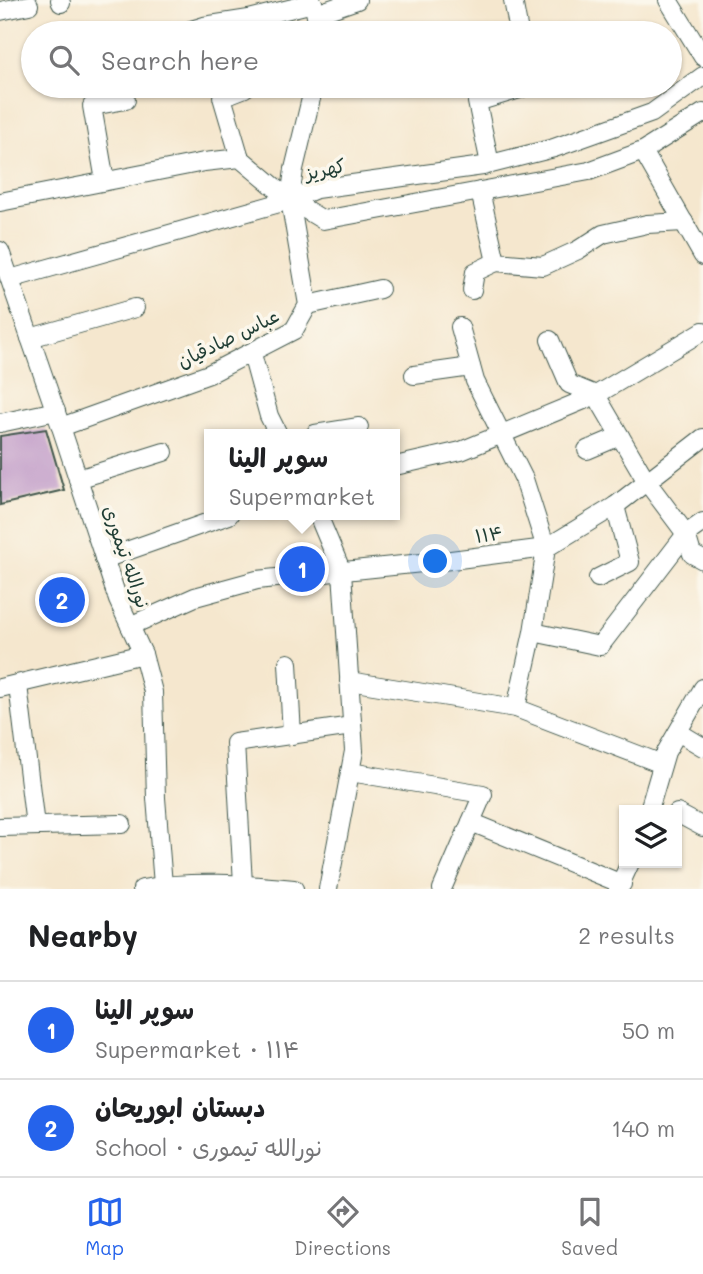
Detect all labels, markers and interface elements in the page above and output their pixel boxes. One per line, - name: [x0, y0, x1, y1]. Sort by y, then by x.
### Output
- search box: [21, 21, 682, 98]
- icon: search: [45, 41, 83, 79]
- text: Search here: [101, 43, 259, 77]
- street label: کهریز: [300, 152, 347, 185]
- street label: عباس صادقیان: [173, 302, 283, 373]
- popup: [204, 429, 400, 520]
- text: سوپر الینا: [229, 440, 328, 474]
- text: Supermarket: [229, 481, 375, 511]
- street label: نورالله تیموری: [97, 502, 157, 612]
- street label: ۱۱۴: [473, 519, 505, 548]
- pin: 1: [279, 543, 325, 595]
- your location: [418, 544, 452, 578]
- pin: 2: [39, 574, 85, 626]
- map controls: [619, 805, 682, 868]
- button: layers: [619, 805, 682, 868]
- text: Nearby: [28, 915, 138, 955]
- text: 2 results: [578, 920, 675, 950]
- text: سوپر الینا: [95, 992, 194, 1026]
- text: 1: [46, 1015, 56, 1045]
- text: 50 m: [622, 1015, 675, 1045]
- text: Supermarket · ۱۱۴: [95, 1034, 300, 1064]
- text: دبستان ابوریحان: [95, 1090, 265, 1124]
- text: 2: [45, 1113, 57, 1143]
- text: 140 m: [611, 1113, 675, 1143]
- text: School · نورالله تیموری: [95, 1132, 323, 1162]
- tab: Map: [85, 1193, 124, 1260]
- tab: Directions: [294, 1193, 391, 1260]
- tab: Saved: [561, 1193, 618, 1260]

